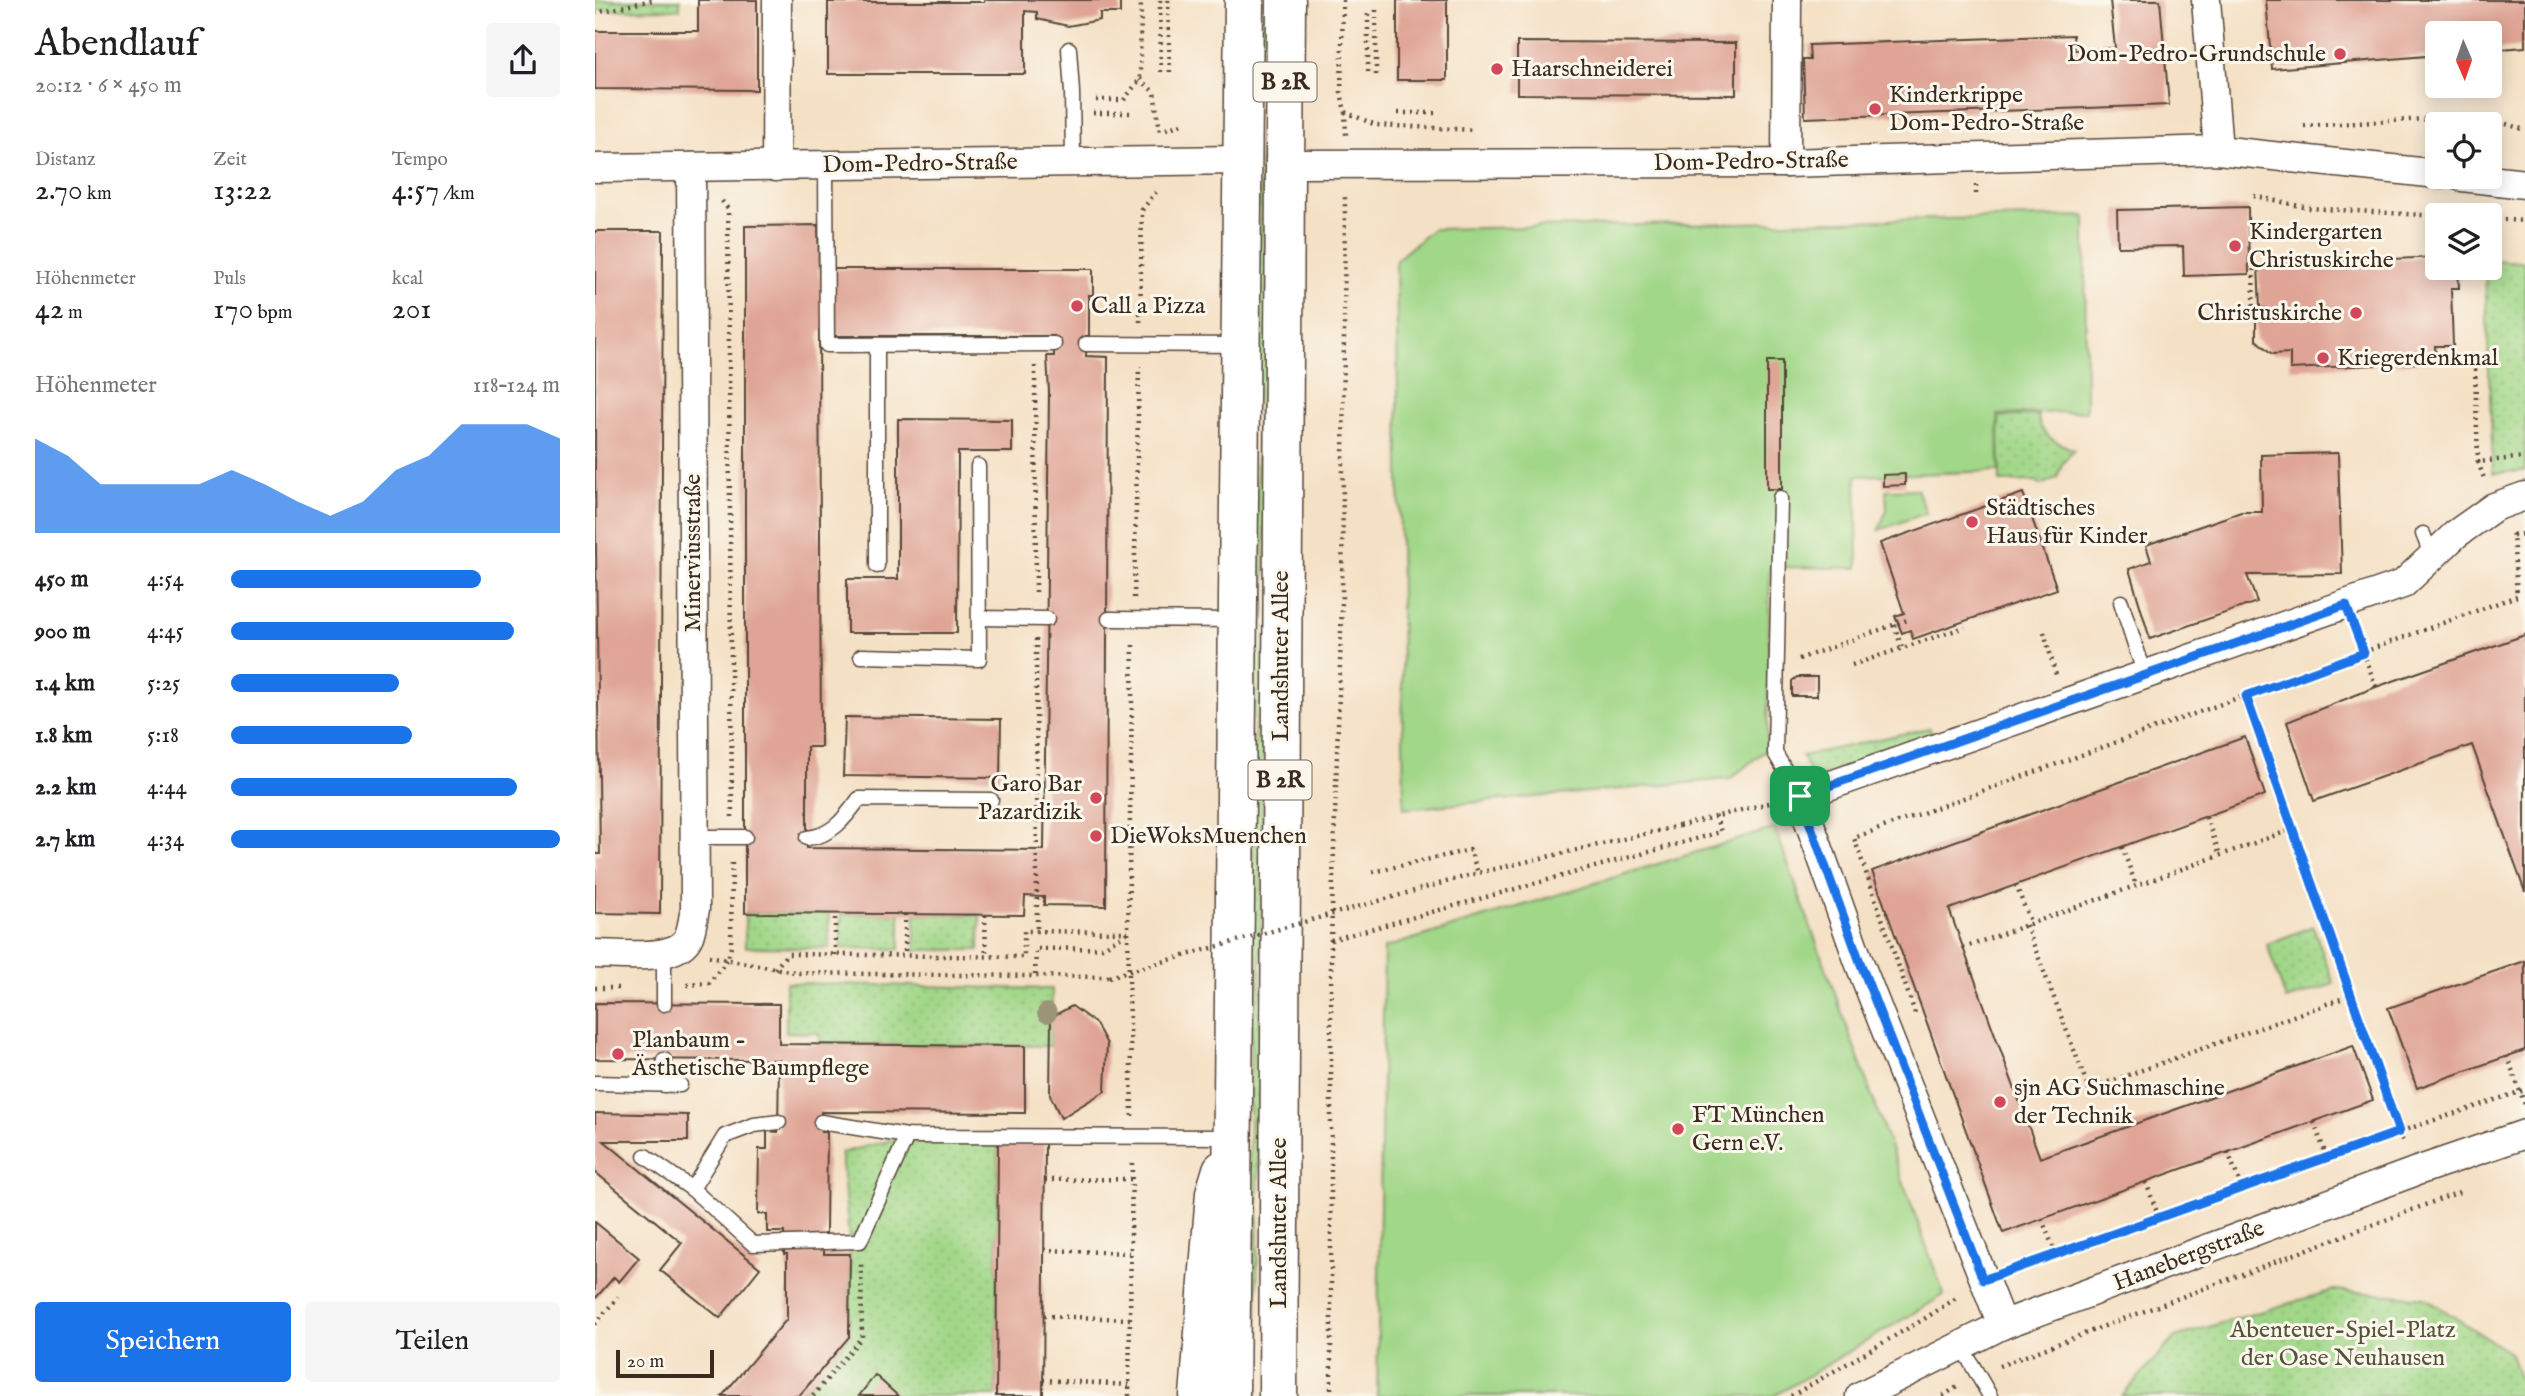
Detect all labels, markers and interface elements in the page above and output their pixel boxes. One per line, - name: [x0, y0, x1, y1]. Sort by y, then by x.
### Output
- text: Abendlauf: [35, 21, 199, 69]
- north arrow: [2425, 21, 2503, 98]
- map controls: [2425, 21, 2502, 280]
- button: share: [486, 23, 560, 97]
- place label: Dom-Pedro-Grundschule: [2067, 39, 2326, 70]
- marker: Dom-Pedro-Grundschule: [2332, 46, 2348, 62]
- place label: Haarschneiderei: [1511, 54, 1673, 85]
- marker: Haarschneiderei: [1489, 61, 1505, 77]
- road number: B 2R: [1253, 62, 1317, 102]
- text: 20:12 · 6 × 450 m: [35, 71, 182, 100]
- place label: Kinderkrippe Dom-Pedro-Straße: [1889, 80, 2084, 139]
- marker: Kinderkrippe Dom-Pedro-Straße: [1867, 101, 1883, 117]
- button: locate: [2425, 112, 2502, 189]
- street label: Dom-Pedro-Straße: [1653, 145, 1849, 179]
- street label: Dom-Pedro-Straße: [822, 147, 1018, 181]
- text: Distanz: [35, 148, 96, 172]
- text: Zeit: [213, 148, 247, 172]
- text: Tempo: [392, 148, 448, 172]
- text: 2.70: [35, 172, 83, 210]
- text: 13:22: [213, 172, 272, 210]
- text: 4:57: [392, 172, 439, 210]
- text: km: [83, 182, 112, 206]
- text: /km: [439, 182, 475, 206]
- button: layers: [2425, 203, 2502, 280]
- place label: Kindergarten Christuskirche: [2249, 217, 2394, 276]
- marker: Kindergarten Christuskirche: [2227, 238, 2243, 254]
- text: Höhenmeter: [35, 267, 136, 291]
- text: Puls: [213, 267, 246, 291]
- text: kcal: [392, 267, 423, 291]
- text: 42: [35, 291, 64, 329]
- text: 170: [213, 291, 253, 329]
- text: 201: [392, 291, 431, 329]
- place label: Call a Pizza: [1091, 291, 1206, 322]
- marker: Call a Pizza: [1069, 298, 1085, 314]
- place label: Christuskirche: [2197, 298, 2342, 329]
- text: m: [64, 301, 83, 325]
- text: bpm: [253, 301, 293, 325]
- marker: Christuskirche: [2348, 305, 2364, 321]
- place label: Kriegerdenkmal: [2337, 343, 2499, 374]
- marker: Kriegerdenkmal: [2315, 350, 2331, 366]
- text: Höhenmeter: [35, 371, 157, 400]
- text: 118–124 m: [473, 371, 560, 400]
- street label: Minerviusstraße: [678, 474, 709, 632]
- place label: Städtisches Haus für Kinder: [1986, 493, 2148, 552]
- marker: Städtisches Haus für Kinder: [1964, 514, 1980, 530]
- text: 450 m: [35, 565, 89, 594]
- text: 4:54: [147, 565, 184, 594]
- street label: Landshuter Allee: [1266, 570, 1297, 742]
- text: 900 m: [35, 617, 90, 646]
- text: 4:45: [147, 617, 184, 646]
- text: 1.4 km: [35, 669, 95, 698]
- text: 5:25: [147, 669, 180, 698]
- text: 1.8 km: [35, 721, 93, 750]
- text: 5:18: [147, 721, 179, 750]
- road number: B 2R: [1249, 760, 1311, 800]
- pin: [1770, 766, 1830, 826]
- place label: Garo Bar Pazardizik: [978, 769, 1082, 828]
- text: 2.2 km: [35, 773, 97, 802]
- text: 4:44: [147, 773, 187, 802]
- icon: arrive: [1781, 777, 1819, 815]
- marker: Garo Bar Pazardizik: [1088, 790, 1104, 806]
- place label: DieWoksMuenchen: [1110, 821, 1307, 852]
- text: 2.7 km: [35, 825, 95, 854]
- text: 4:34: [147, 825, 184, 854]
- marker: DieWoksMuenchen: [1088, 828, 1104, 844]
- place label: Planbaum - Ästhetische Baumpflege: [631, 1025, 869, 1084]
- marker: Planbaum - Ästhetische Baumpflege: [610, 1046, 626, 1062]
- place label: sjn AG Suchmaschine der Technik: [2014, 1073, 2225, 1132]
- marker: sjn AG Suchmaschine der Technik: [1992, 1094, 2008, 1110]
- place label: FT München Gern e.V.: [1692, 1100, 1825, 1159]
- marker: FT München Gern e.V.: [1670, 1121, 1686, 1137]
- street label: Landshuter Allee: [1264, 1137, 1295, 1309]
- street label: Hanebergstraße: [2109, 1213, 2269, 1299]
- button: Speichern: [35, 1302, 291, 1382]
- button: Teilen: [305, 1302, 560, 1382]
- park label: Abenteuer-Spiel-Platz der Oase Neuhausen: [2229, 1315, 2456, 1374]
- scale bar: [616, 1347, 714, 1379]
- text: 20 m: [627, 1350, 664, 1374]

